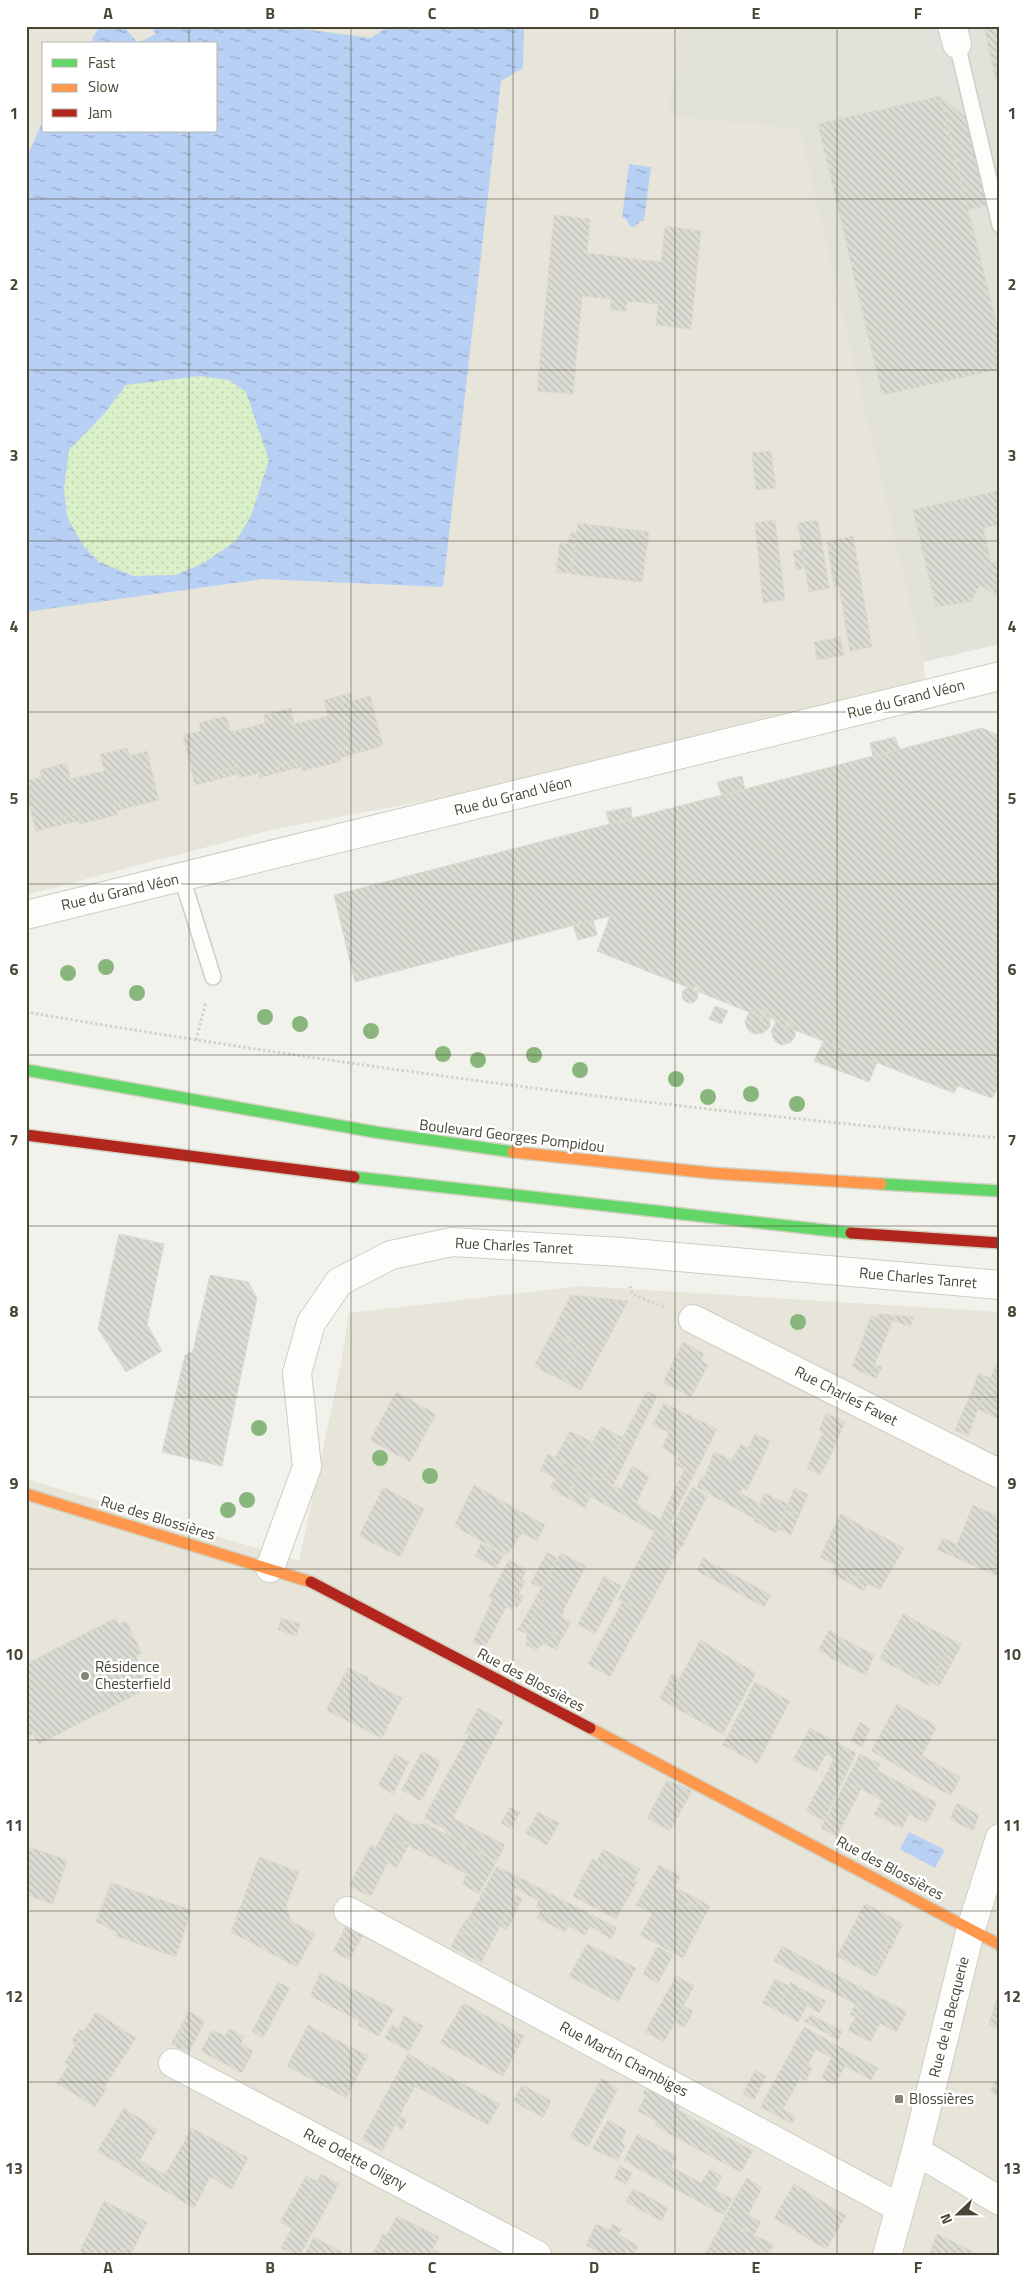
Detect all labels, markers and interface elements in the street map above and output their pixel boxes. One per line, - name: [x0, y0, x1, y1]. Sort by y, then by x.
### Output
- text: A: [103, 1, 113, 25]
- text: B: [265, 1, 275, 25]
- text: C: [428, 1, 437, 25]
- text: D: [589, 1, 599, 25]
- text: E: [752, 1, 761, 25]
- text: F: [914, 1, 923, 25]
- legend: [42, 42, 218, 132]
- text: Fast: [88, 51, 116, 74]
- text: Slow: [88, 75, 119, 98]
- text: 1: [10, 101, 18, 125]
- text: Jam: [88, 101, 112, 124]
- text: 1: [1008, 101, 1016, 125]
- text: 2: [10, 272, 18, 296]
- text: 2: [1008, 272, 1016, 296]
- text: 3: [10, 443, 18, 467]
- text: 3: [1008, 443, 1016, 467]
- text: 4: [10, 614, 19, 638]
- text: 4: [1008, 614, 1017, 638]
- street label: Rue du Grand Véon: [845, 673, 967, 724]
- street label: Rue du Grand Véon: [452, 770, 574, 821]
- text: 5: [10, 786, 19, 810]
- text: 5: [1008, 786, 1017, 810]
- street label: Rue du Grand Véon: [59, 867, 181, 916]
- text: 6: [10, 957, 19, 981]
- text: 6: [1008, 957, 1017, 981]
- street label: Boulevard Georges Pompidou: [418, 1113, 606, 1158]
- text: 7: [10, 1128, 18, 1152]
- text: 7: [1008, 1128, 1016, 1152]
- street label: Rue Charles Tanret: [454, 1231, 574, 1260]
- street label: Rue Charles Tanret: [858, 1261, 979, 1294]
- text: 8: [10, 1299, 19, 1323]
- text: 8: [1008, 1299, 1017, 1323]
- street label: Rue Charles Favet: [791, 1360, 902, 1432]
- text: 9: [10, 1471, 19, 1495]
- text: 9: [1008, 1471, 1017, 1495]
- street label: Rue des Blossières: [98, 1489, 218, 1546]
- text: 10: [5, 1642, 23, 1666]
- street label: Rue des Blossières: [473, 1642, 589, 1718]
- text: 10: [1003, 1642, 1021, 1666]
- place label: Résidence Chesterfield: [95, 1655, 171, 1695]
- marker: Résidence Chesterfield: [79, 1670, 91, 1682]
- text: 11: [5, 1813, 23, 1837]
- text: 11: [1003, 1813, 1021, 1837]
- street label: Rue des Blossières: [832, 1830, 948, 1906]
- street label: Rue de la Becquerie: [922, 1954, 975, 2080]
- text: 12: [5, 1984, 23, 2008]
- text: 12: [1003, 1984, 1021, 2008]
- street label: Rue Martin Chambiges: [556, 2015, 693, 2102]
- place label: Blossières: [909, 2087, 974, 2110]
- marker: Blossières: [893, 2093, 905, 2105]
- street label: Rue Odette Oligny: [299, 2122, 411, 2196]
- text: 13: [5, 2156, 23, 2180]
- text: 13: [1003, 2156, 1021, 2180]
- north arrow: [934, 2188, 984, 2238]
- text: N: [934, 2211, 957, 2227]
- text: A: [103, 2255, 113, 2279]
- text: B: [265, 2255, 275, 2279]
- text: C: [428, 2255, 437, 2279]
- text: D: [589, 2255, 599, 2279]
- text: E: [752, 2255, 761, 2279]
- text: F: [914, 2255, 923, 2279]

